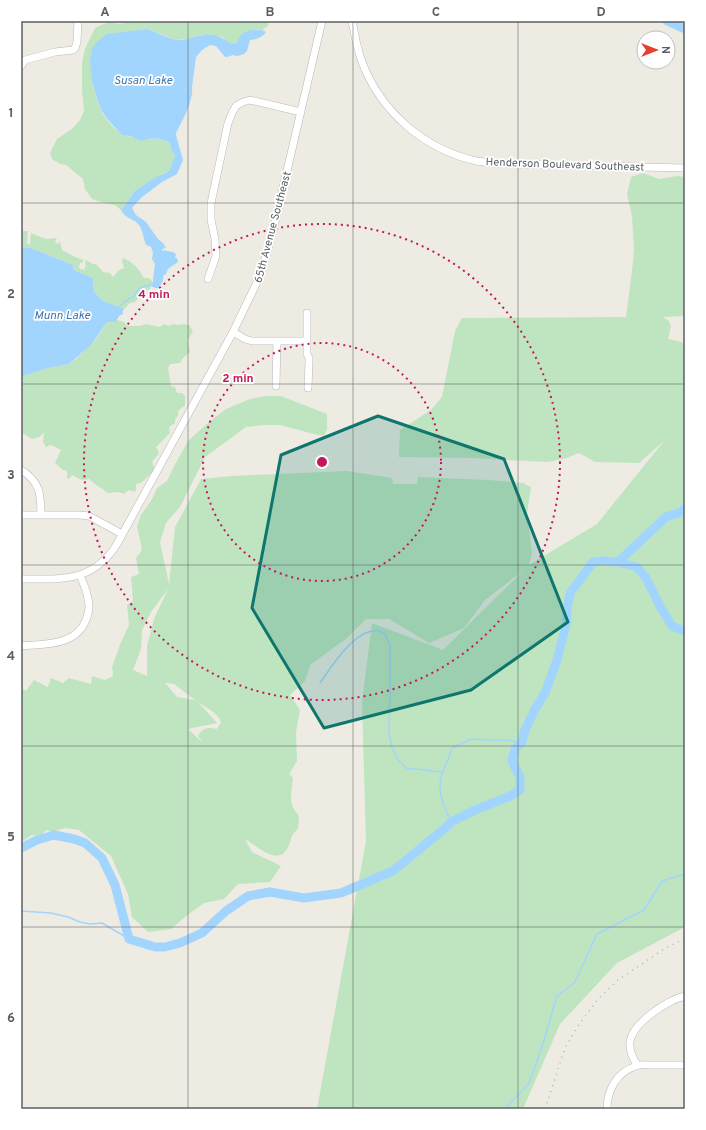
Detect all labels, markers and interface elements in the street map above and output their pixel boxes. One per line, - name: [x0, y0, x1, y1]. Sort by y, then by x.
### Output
- text: A: [100, 5, 110, 21]
- text: B: [266, 5, 275, 21]
- text: C: [432, 5, 440, 21]
- text: D: [596, 5, 606, 21]
- north arrow: [636, 30, 676, 70]
- text: N: [658, 46, 672, 54]
- water label: Susan Lake: [114, 73, 173, 89]
- text: 1: [8, 106, 14, 122]
- street label: Henderson Boulevard Southeast: [485, 155, 644, 175]
- street label: 65th Avenue Southeast: [251, 170, 295, 285]
- text: 2: [7, 287, 15, 303]
- text: 4 min: [138, 287, 170, 303]
- water label: Munn Lake: [34, 308, 91, 324]
- text: 2 min: [222, 371, 254, 387]
- centre of rings: [315, 455, 329, 469]
- text: 3: [7, 468, 15, 484]
- text: 4: [7, 649, 15, 665]
- text: 5: [7, 830, 15, 846]
- text: 6: [7, 1011, 15, 1027]

